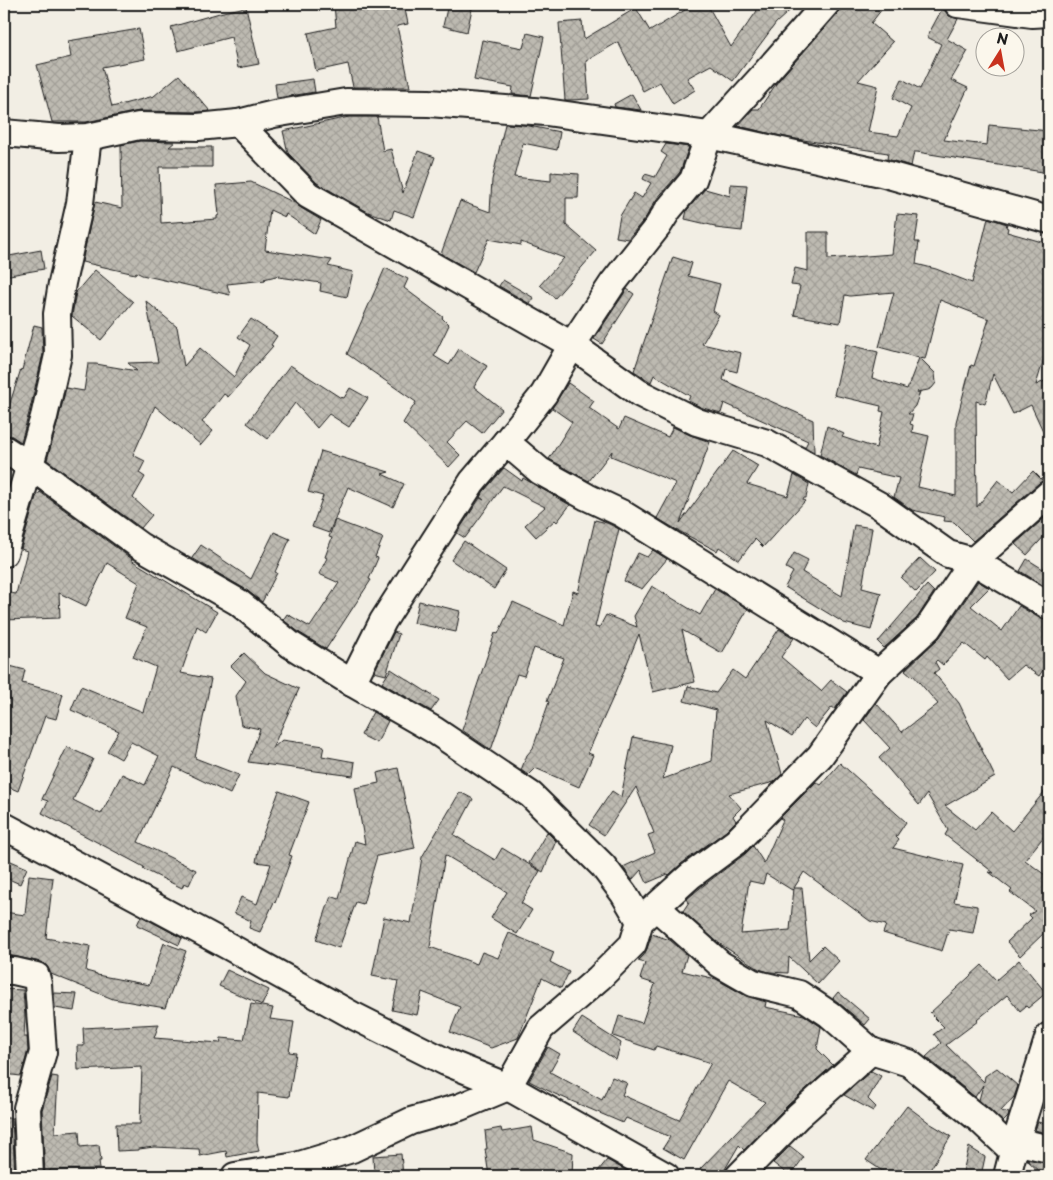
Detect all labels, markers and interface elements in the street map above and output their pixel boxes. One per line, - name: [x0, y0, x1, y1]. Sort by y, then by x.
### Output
- text: N: [995, 27, 1010, 50]
- north arrow: [976, 28, 1026, 78]

